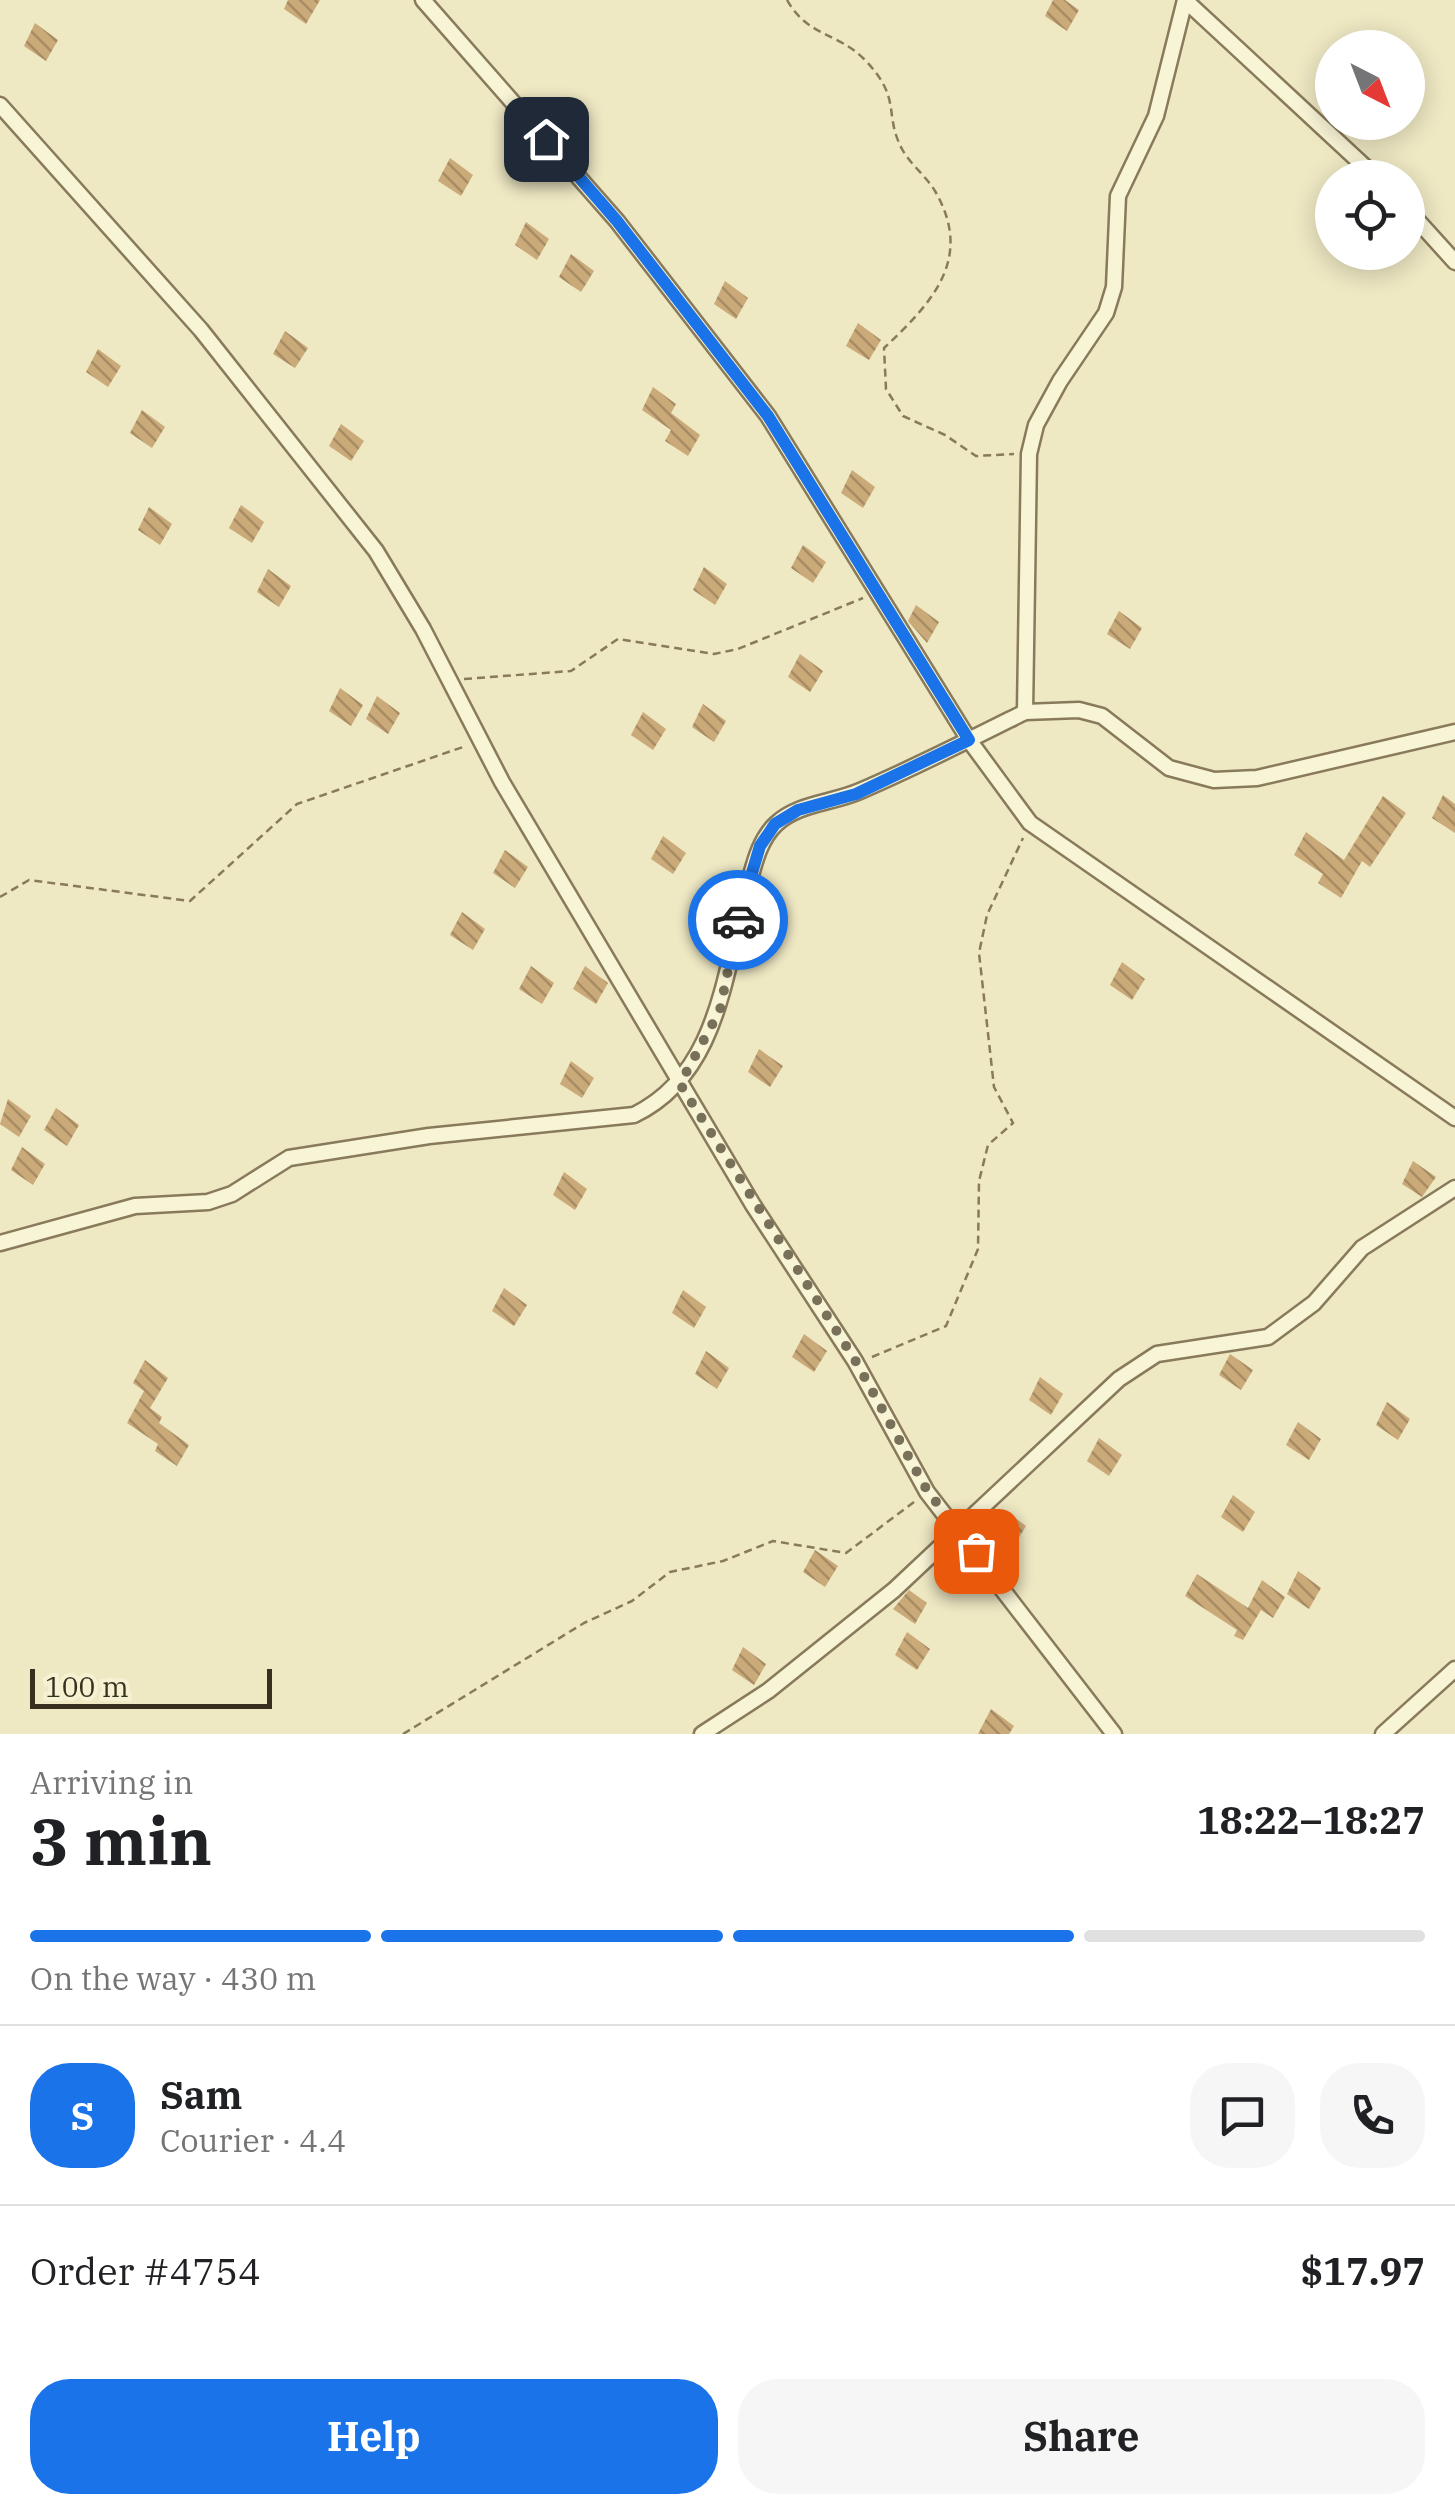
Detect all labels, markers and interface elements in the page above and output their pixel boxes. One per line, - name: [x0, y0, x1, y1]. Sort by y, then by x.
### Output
- north arrow: [1315, 30, 1425, 140]
- map controls: [1315, 30, 1425, 270]
- pin: [504, 97, 589, 182]
- icon: home: [519, 112, 574, 167]
- button: locate: [1315, 160, 1425, 270]
- courier: [688, 870, 788, 970]
- icon: car: [711, 893, 766, 948]
- pin: [934, 1509, 1019, 1594]
- icon: bag: [949, 1524, 1004, 1579]
- scale bar: [30, 1664, 272, 1708]
- text: 100 m: [45, 1668, 129, 1705]
- text: Arriving in: [30, 1761, 193, 1803]
- text: 18:22–18:27: [1197, 1795, 1425, 1844]
- text: 3 min: [30, 1798, 212, 1883]
- text: On the way · 430 m: [30, 1957, 316, 1999]
- button: chat: [1190, 2063, 1295, 2168]
- button: phone: [1320, 2063, 1425, 2168]
- text: Sam: [160, 2070, 243, 2119]
- text: S: [71, 2091, 94, 2140]
- text: Courier · 4.4: [160, 2119, 346, 2161]
- text: Order #4754: [30, 2246, 261, 2295]
- text: $17.97: [1300, 2246, 1425, 2295]
- button: Help: [30, 2379, 718, 2494]
- button: Share: [738, 2379, 1425, 2494]

